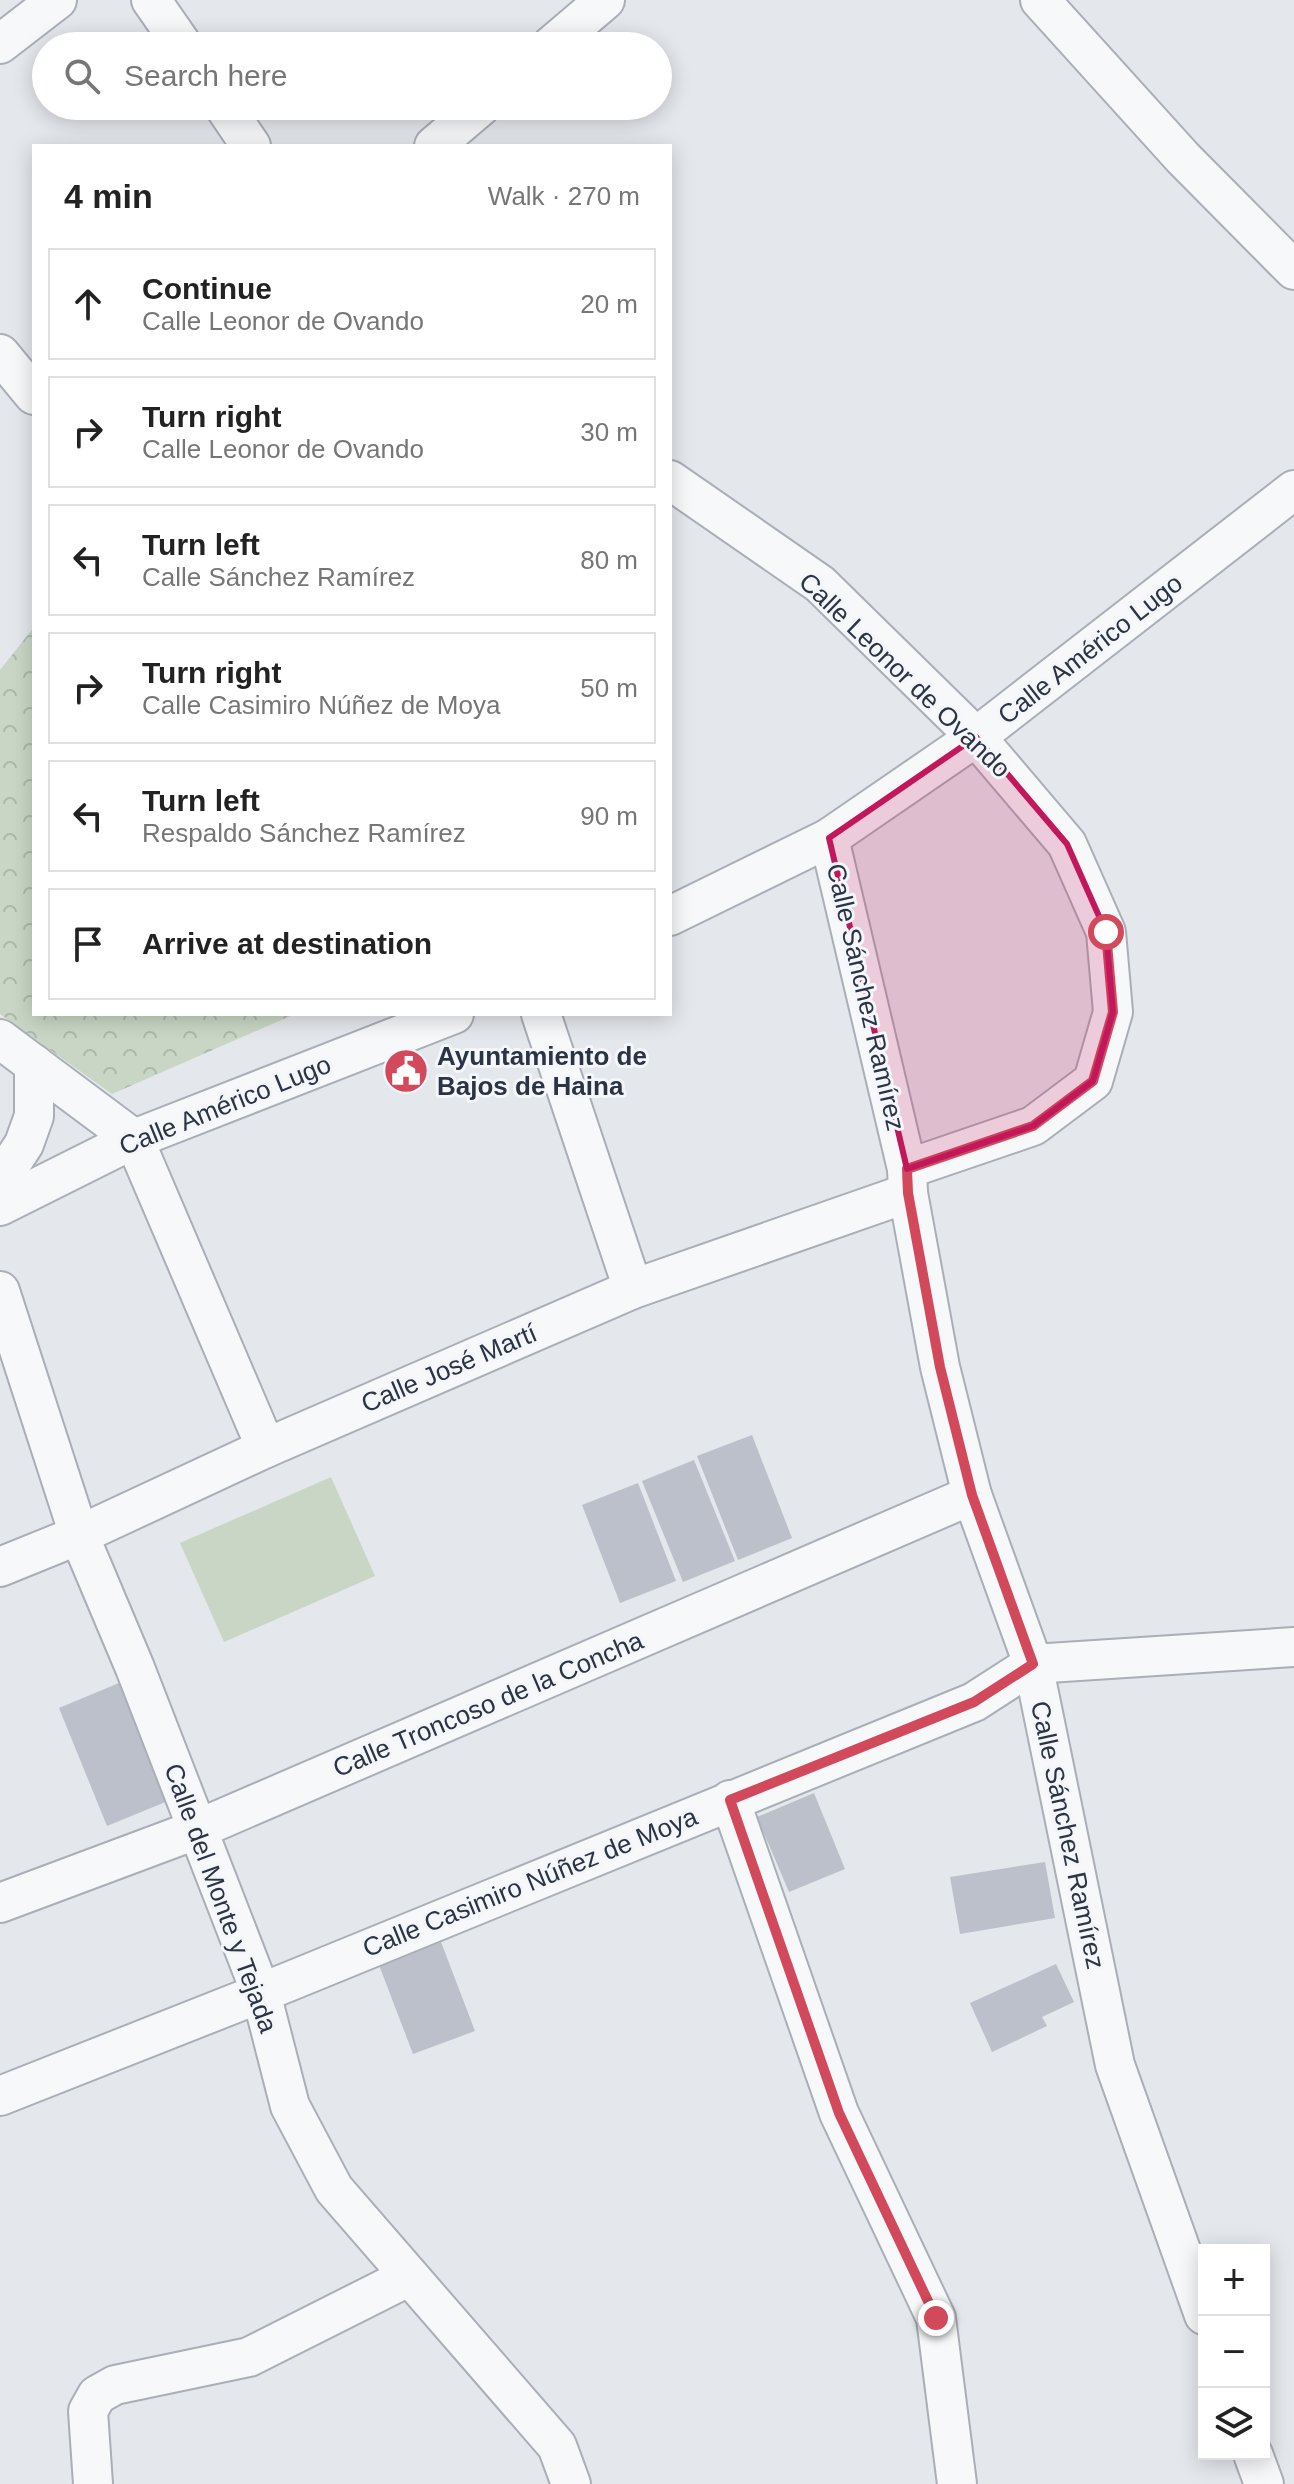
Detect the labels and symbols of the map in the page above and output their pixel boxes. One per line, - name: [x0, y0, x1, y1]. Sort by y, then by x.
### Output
- street label: Calle Leonor de Ovando: [793, 566, 1017, 784]
- street label: Calle Américo Lugo: [992, 568, 1188, 730]
- street label: Calle Sánchez Ramírez: [821, 861, 911, 1133]
- route start: [1088, 914, 1124, 950]
- place label: Ayuntamiento de Bajos de Haina: [437, 1041, 647, 1101]
- public building icon: Ayuntamiento de Bajos de Haina: [382, 1047, 430, 1095]
- street label: Calle Américo Lugo: [115, 1049, 335, 1161]
- street label: Calle José Martí: [357, 1317, 542, 1419]
- street label: Calle Troncoso de la Concha: [328, 1625, 648, 1783]
- street label: Calle Sánchez Ramírez: [1025, 1698, 1111, 1972]
- street label: Calle del Monte y Tejada: [158, 1759, 284, 2037]
- street label: Calle Casimiro Núñez de Moya: [358, 1801, 702, 1963]
- route end: [918, 2300, 954, 2336]

